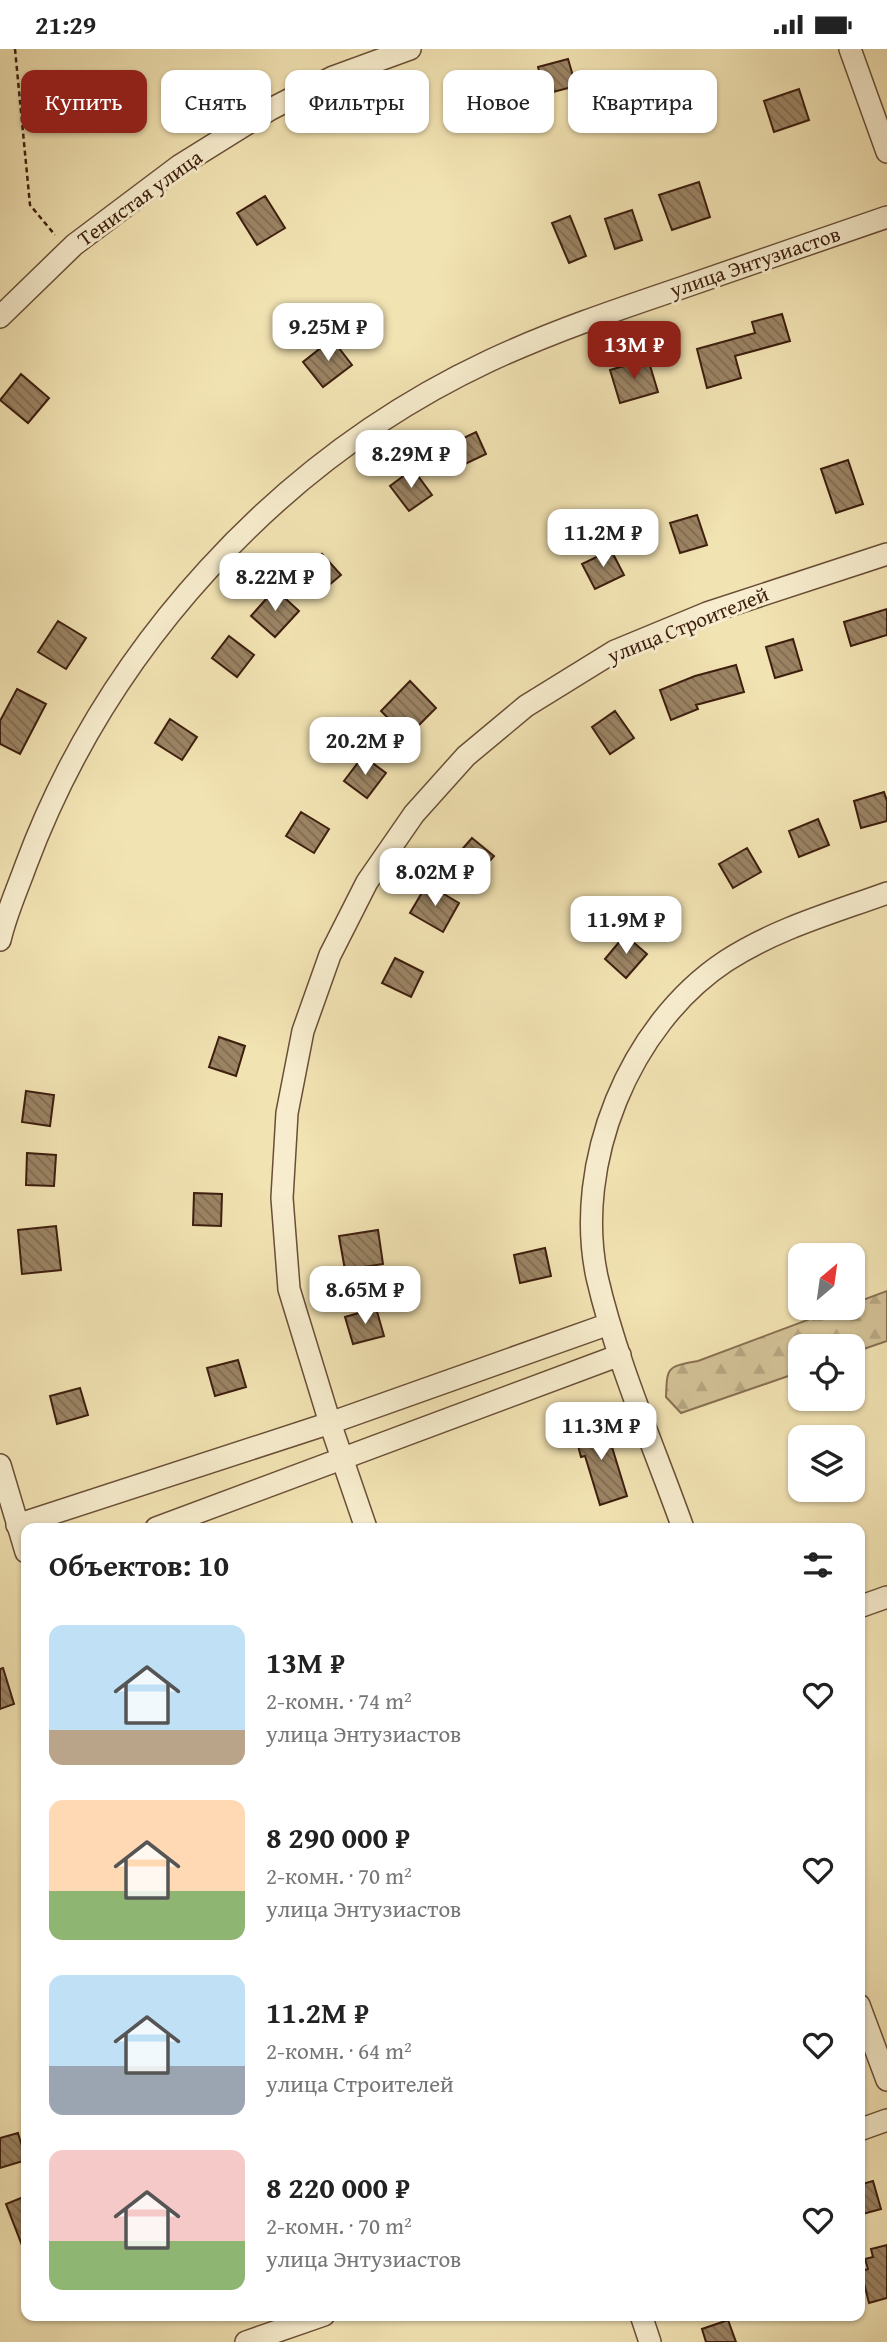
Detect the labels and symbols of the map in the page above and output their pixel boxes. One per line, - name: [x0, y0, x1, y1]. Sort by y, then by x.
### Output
- street label: Тенистая улица: [71, 142, 209, 254]
- street label: улица Энтузиастов: [665, 218, 844, 306]
- pin: 9.25M ₽: [263, 303, 393, 363]
- pin: 13M ₽: [585, 321, 683, 381]
- pin: 8.29M ₽: [346, 431, 476, 490]
- pin: 11.2M ₽: [538, 510, 668, 569]
- pin: 8.22M ₽: [210, 553, 340, 613]
- street label: улица Строителей: [602, 578, 773, 671]
- pin: 20.2M ₽: [300, 717, 430, 777]
- pin: 8.02M ₽: [370, 849, 500, 908]
- pin: 11.9M ₽: [561, 897, 691, 956]
- north arrow: [788, 1243, 864, 1319]
- pin: 8.65M ₽: [300, 1267, 430, 1326]
- pin: 11.3M ₽: [536, 1403, 666, 1462]

